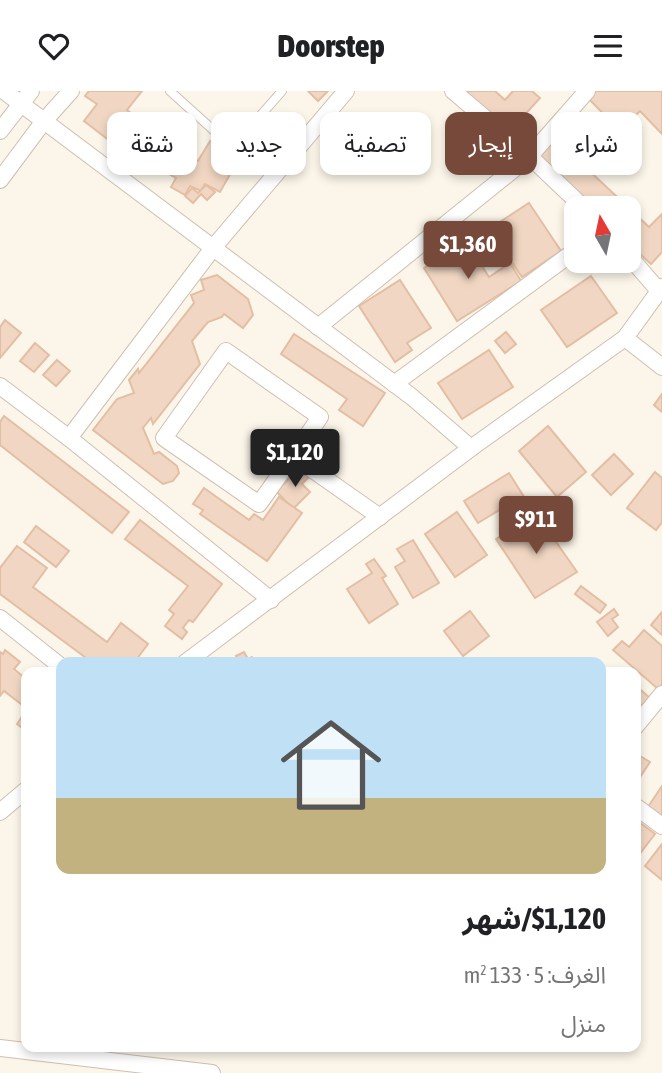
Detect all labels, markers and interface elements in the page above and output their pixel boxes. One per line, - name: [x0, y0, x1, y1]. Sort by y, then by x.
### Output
- icon: heart: [35, 27, 73, 65]
- text: Doorstep: [277, 27, 385, 64]
- icon: menu: [589, 27, 627, 65]
- chip: شقة: [107, 112, 197, 175]
- chip: جديد: [211, 112, 306, 175]
- chip: تصفية: [320, 112, 431, 175]
- chip: إيجار: [445, 112, 537, 175]
- chip: شراء: [551, 112, 642, 175]
- north arrow: [564, 196, 640, 273]
- map controls: [564, 196, 641, 273]
- pin: $1,360: [411, 221, 525, 281]
- text: $1,360: [440, 231, 497, 257]
- pin: $1,120: [238, 429, 352, 489]
- text: $1,120: [267, 439, 324, 465]
- pin: $911: [495, 497, 577, 556]
- text: $911: [515, 506, 557, 532]
- icon: home: [268, 702, 394, 828]
- text: $1,120/شهر: [462, 901, 606, 935]
- text: الغرف: 5 · 133 m²: [464, 962, 606, 988]
- text: منزل: [561, 1011, 606, 1037]

